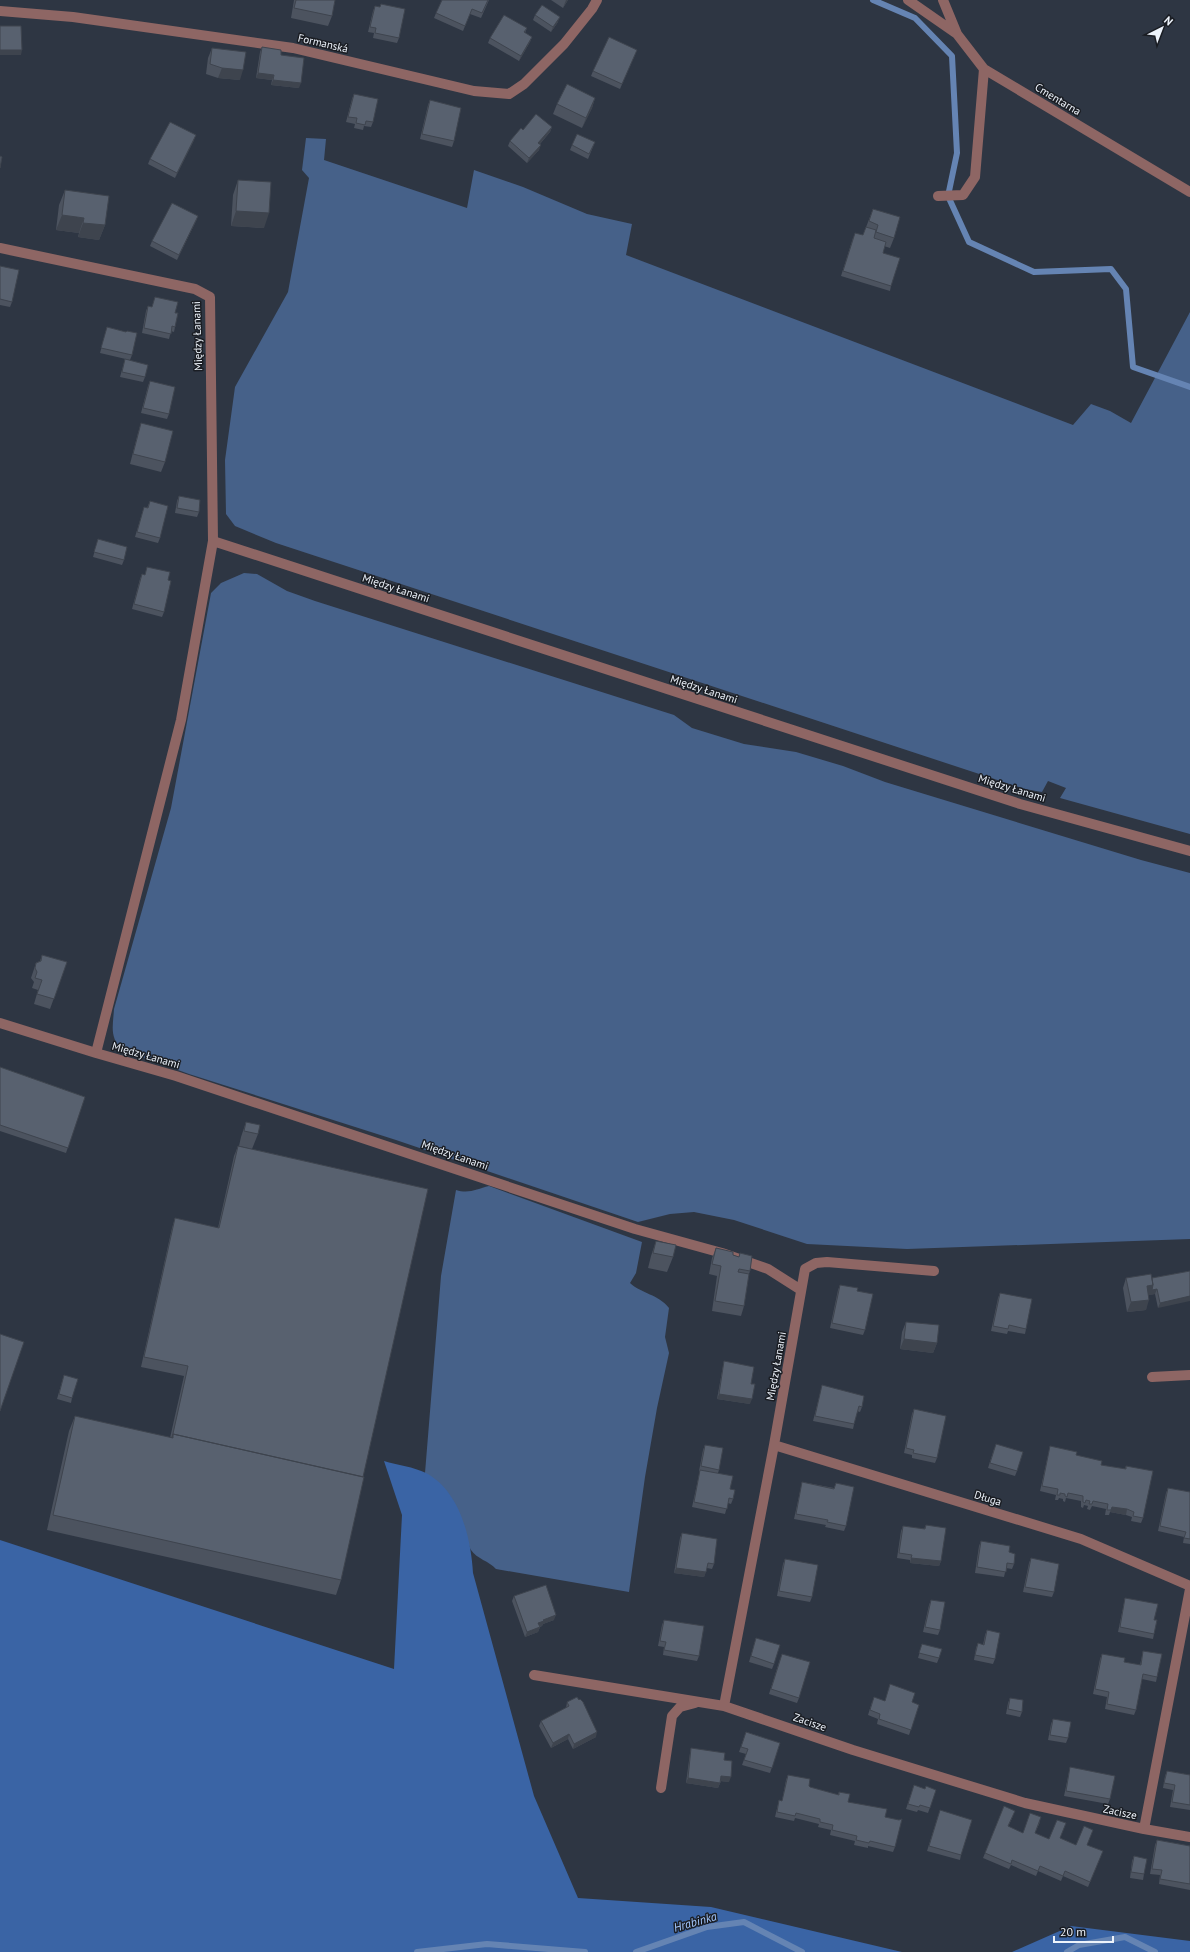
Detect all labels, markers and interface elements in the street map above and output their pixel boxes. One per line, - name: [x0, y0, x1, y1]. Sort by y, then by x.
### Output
- north arrow: [1142, 8, 1182, 48]
- text: N: [1161, 13, 1176, 28]
- street label: Formanská: [297, 30, 349, 56]
- street label: Cmentarna: [1033, 80, 1083, 118]
- street label: Między Łanami: [189, 301, 205, 371]
- street label: Między Łanami: [361, 571, 431, 605]
- street label: Między Łanami: [669, 672, 739, 706]
- street label: Między Łanami: [977, 771, 1048, 805]
- street label: Między Łanami: [110, 1039, 182, 1071]
- street label: Między Łanami: [420, 1137, 490, 1173]
- street label: Między Łanami: [763, 1330, 789, 1402]
- street label: Długa: [973, 1487, 1003, 1509]
- street label: Zacisze: [792, 1710, 829, 1734]
- street label: Zacisze: [1102, 1802, 1139, 1822]
- water label: Hrabinka: [672, 1908, 718, 1935]
- scale bar: [1054, 1918, 1113, 1944]
- text: 20 m: [1060, 1924, 1086, 1939]

